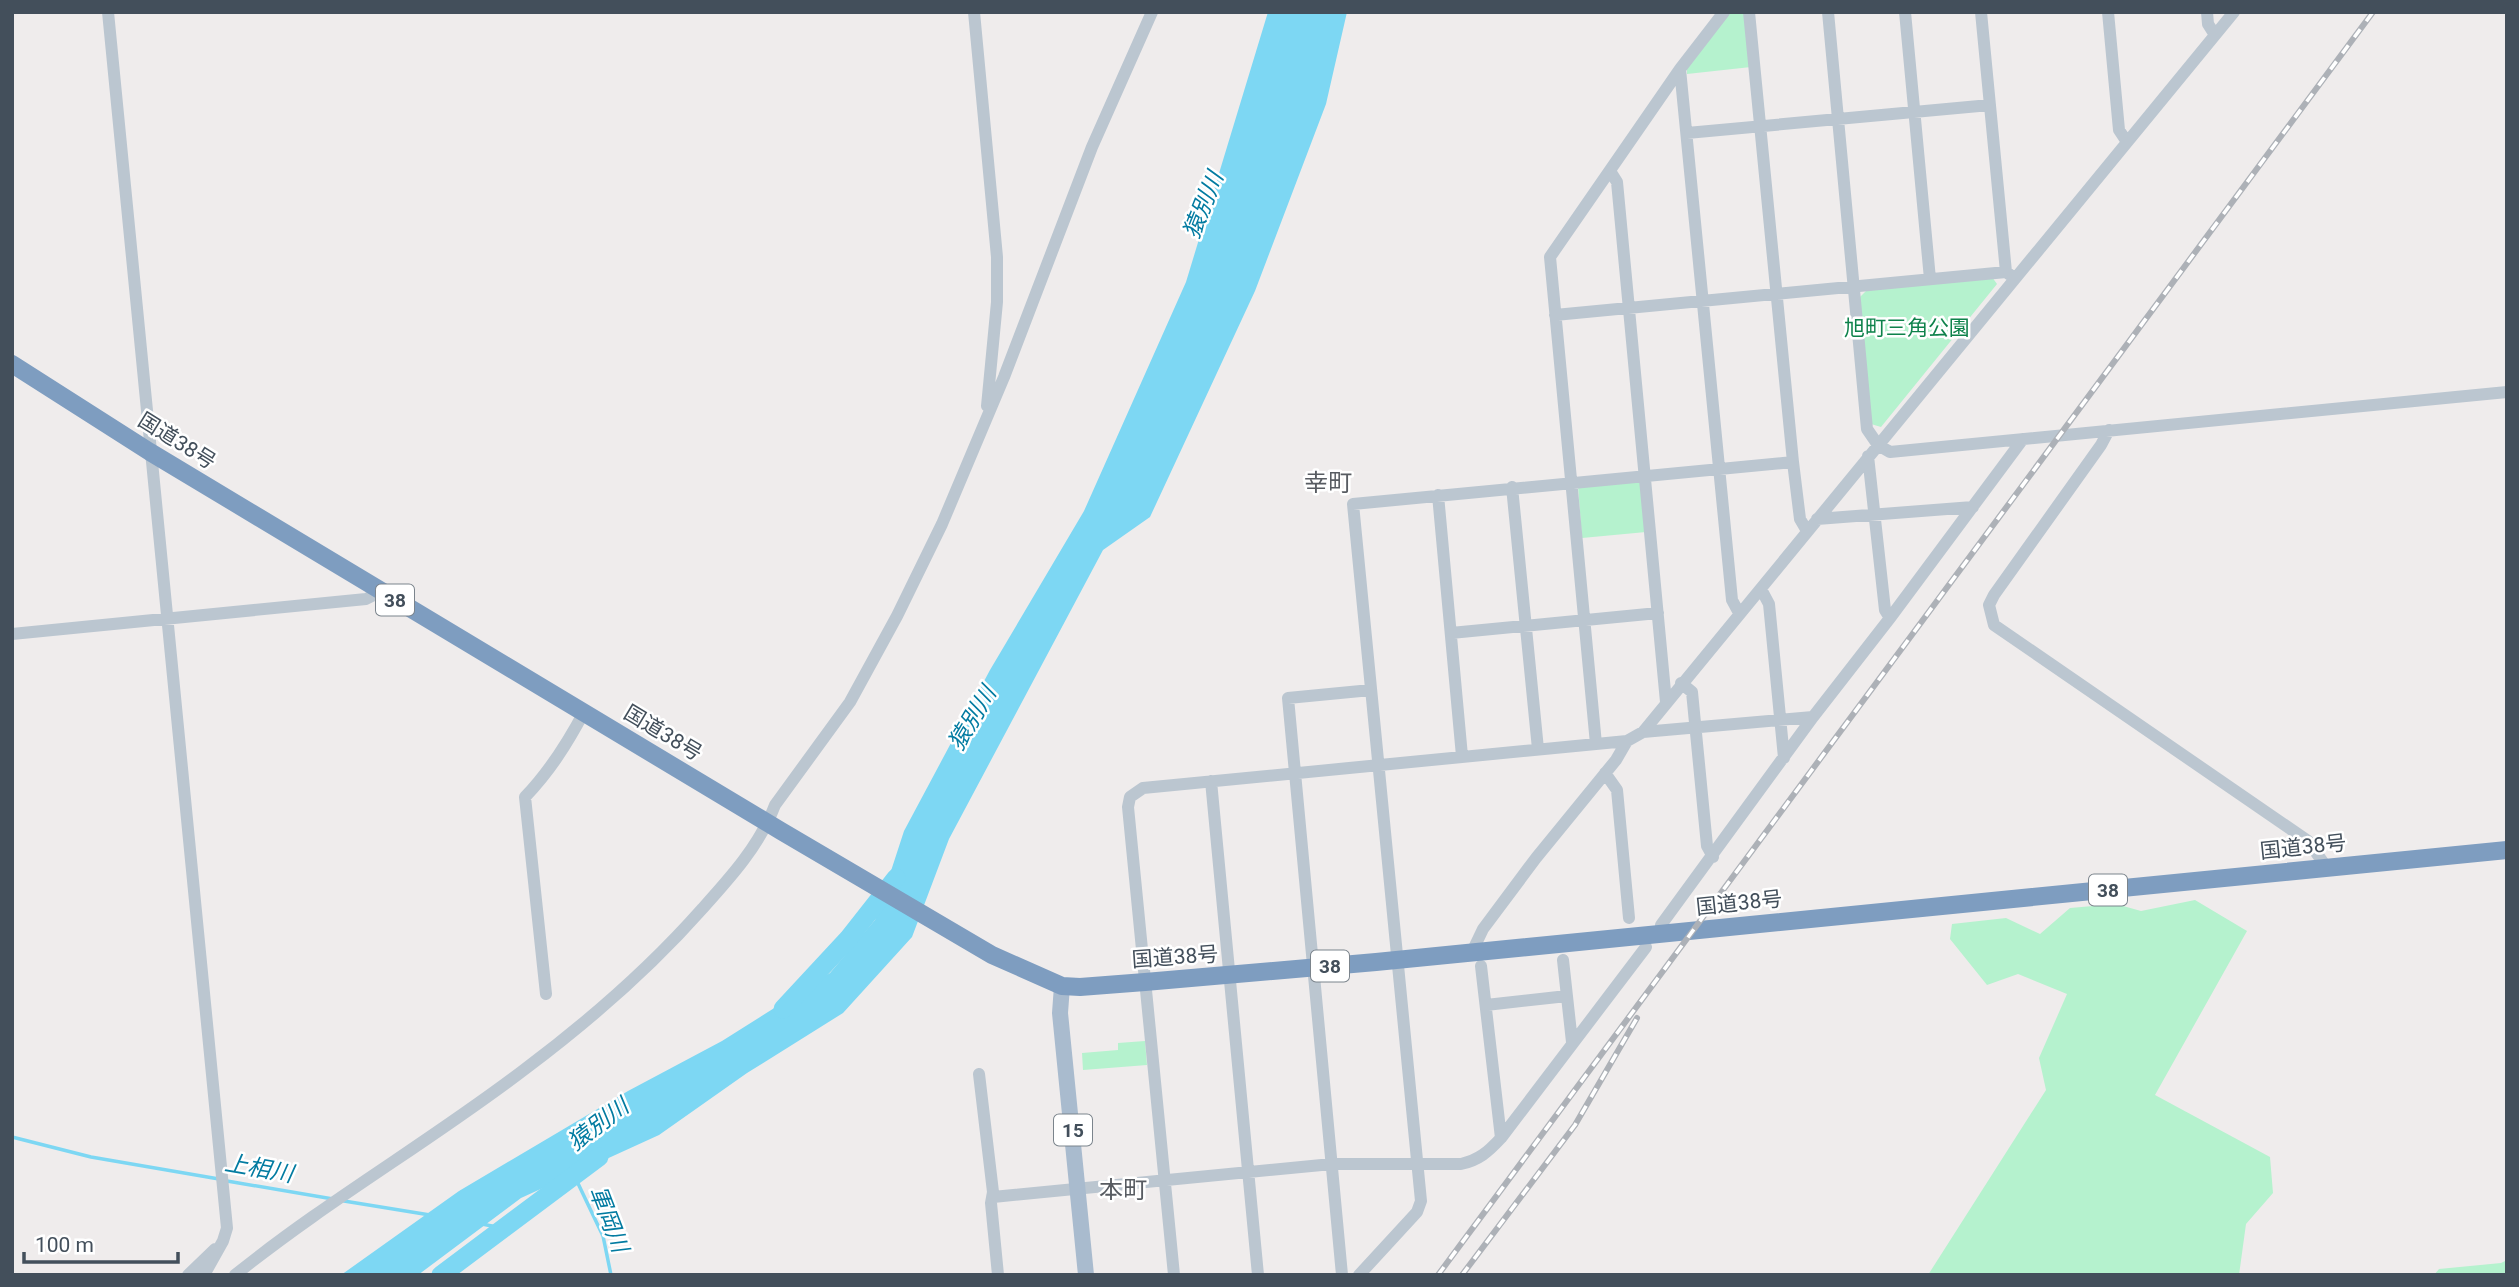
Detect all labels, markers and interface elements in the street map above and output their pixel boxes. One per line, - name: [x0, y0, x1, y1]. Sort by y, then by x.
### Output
- water label: 猿別川: [1178, 165, 1230, 242]
- park label: 旭町三角公園: [1844, 316, 1970, 340]
- street label: 国道38号: [134, 408, 220, 474]
- district label: 幸町: [1304, 469, 1352, 497]
- road number: 38: [376, 584, 414, 615]
- water label: 猿別川: [943, 679, 1003, 755]
- street label: 国道38号: [620, 700, 706, 766]
- street label: 国道38号: [2259, 831, 2347, 863]
- road number: 38: [2089, 874, 2127, 906]
- street label: 国道38号: [1695, 887, 1783, 919]
- street label: 国道38号: [1131, 942, 1219, 972]
- road number: 38: [1311, 950, 1349, 982]
- water label: 猿別川: [563, 1091, 636, 1156]
- road number: 15: [1054, 1114, 1092, 1146]
- water label: 上相川: [223, 1149, 298, 1188]
- district label: 本町: [1099, 1176, 1147, 1204]
- water label: 軍岡川: [584, 1182, 635, 1259]
- scale bar: [24, 1220, 178, 1264]
- text: 100 m: [35, 1233, 94, 1257]

